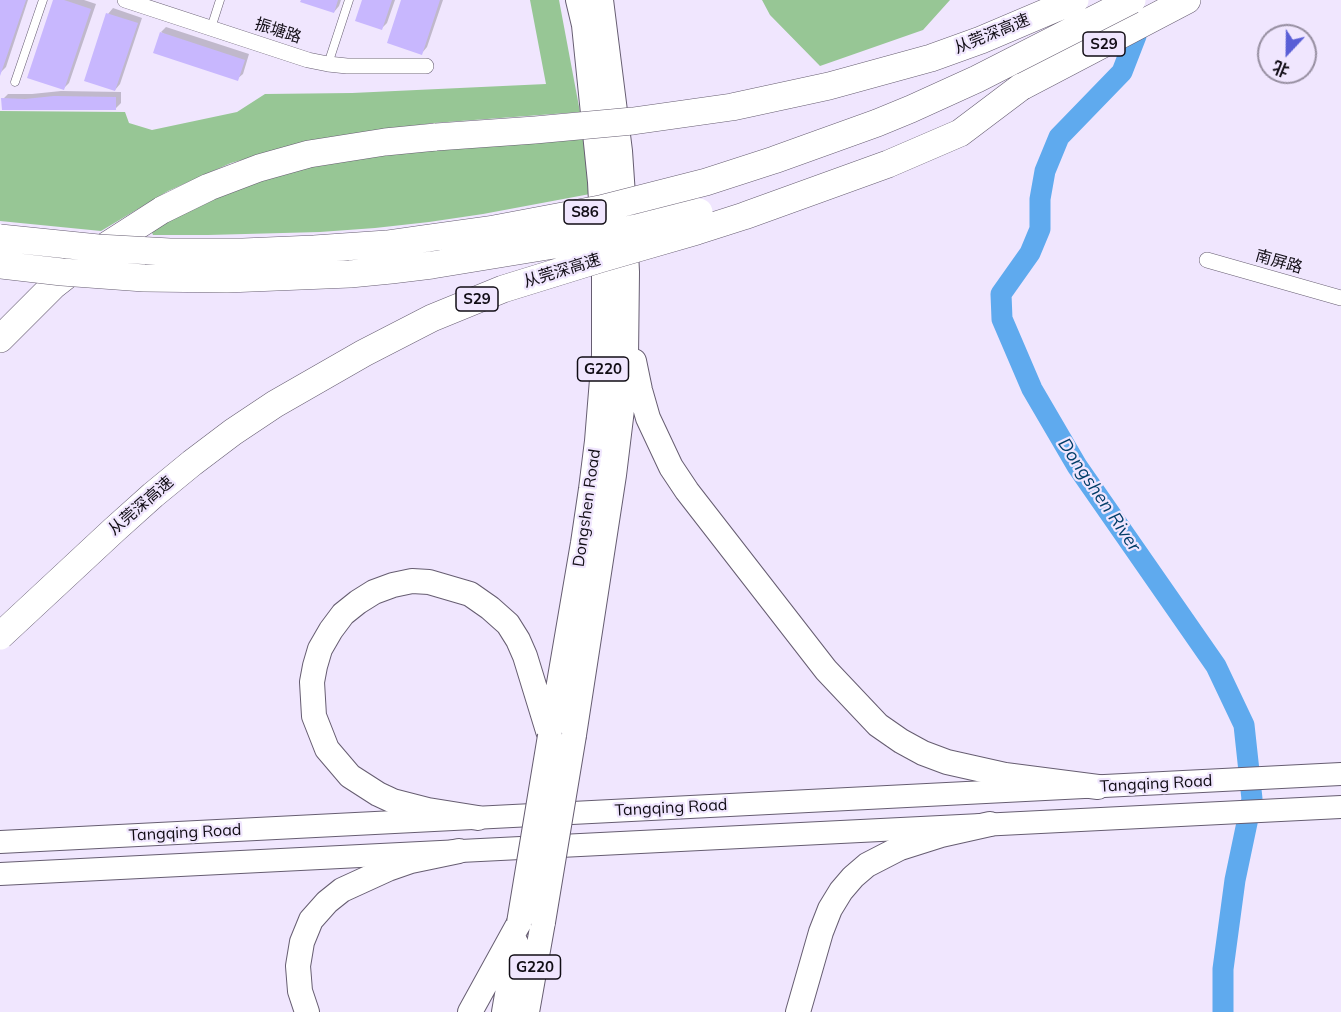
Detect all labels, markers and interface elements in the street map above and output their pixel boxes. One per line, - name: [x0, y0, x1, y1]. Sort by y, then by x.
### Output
- street label: 从莞深高速: [951, 10, 1033, 58]
- street label: 振塘路: [252, 14, 304, 48]
- north arrow: [1257, 24, 1317, 84]
- road number: S29: [1083, 32, 1125, 56]
- text: 北: [1270, 57, 1292, 81]
- road number: S86: [564, 200, 606, 224]
- street label: 南屏路: [1253, 246, 1305, 278]
- street label: 从莞深高速: [521, 250, 603, 292]
- road number: S29: [456, 287, 498, 311]
- road number: G220: [578, 357, 628, 381]
- water label: Dongshen River: [1053, 434, 1145, 556]
- street label: Dongshen Road: [569, 448, 605, 568]
- street label: 从莞深高速: [105, 473, 177, 539]
- street label: Tangqing Road: [1099, 771, 1213, 797]
- street label: Tangqing Road: [614, 795, 728, 821]
- street label: Tangqing Road: [128, 820, 242, 846]
- road number: G220: [510, 955, 560, 979]

